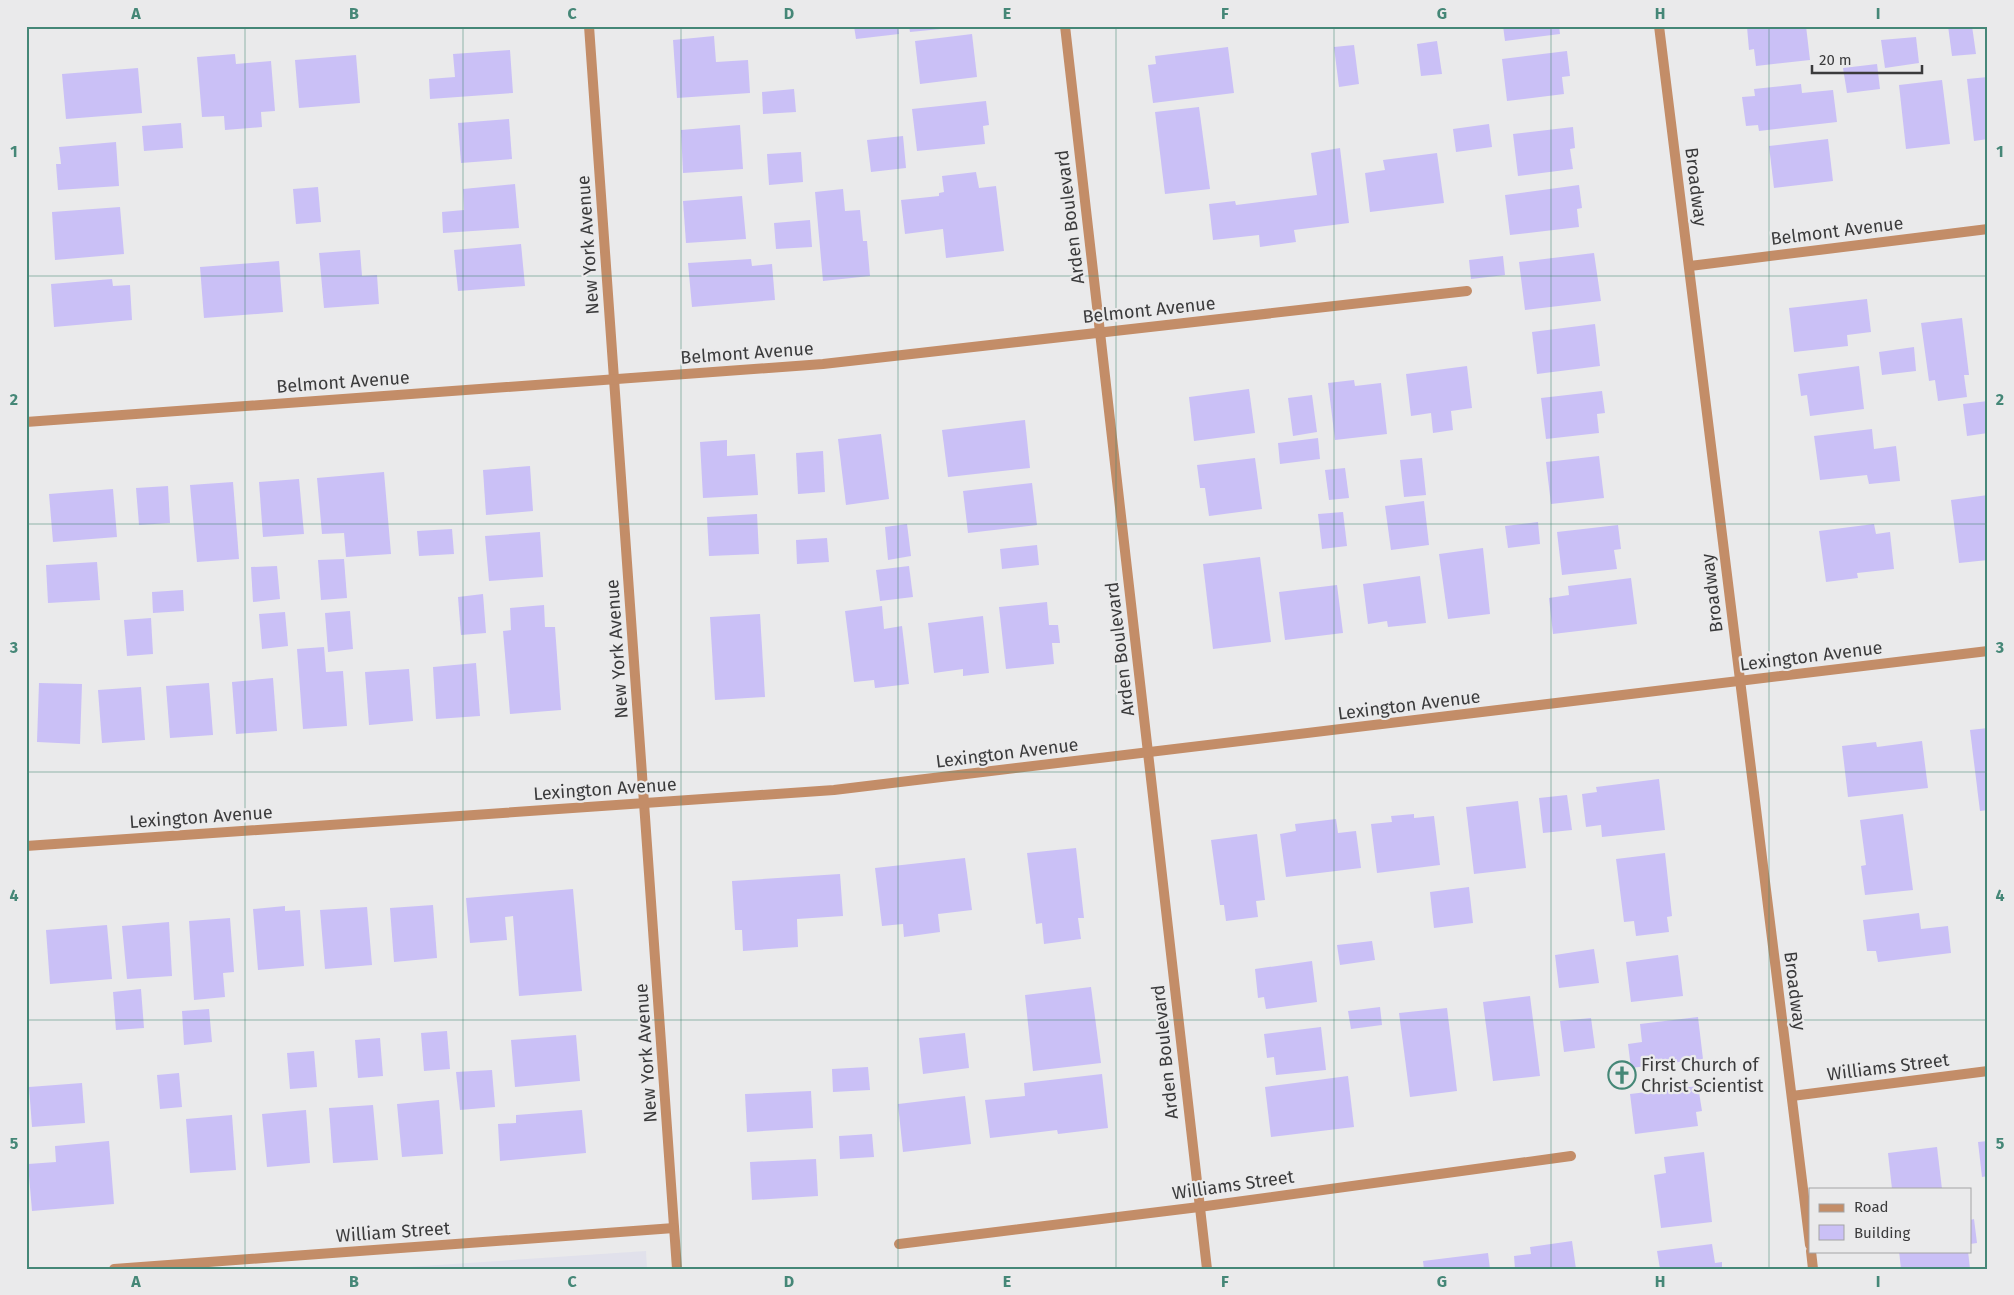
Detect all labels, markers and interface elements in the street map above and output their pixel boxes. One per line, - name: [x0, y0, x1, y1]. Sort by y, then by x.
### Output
- text: A: [130, 4, 141, 23]
- text: B: [349, 4, 359, 23]
- text: C: [567, 4, 577, 23]
- text: D: [784, 4, 794, 23]
- text: E: [1003, 4, 1011, 23]
- text: F: [1221, 4, 1229, 23]
- text: G: [1437, 4, 1447, 23]
- text: H: [1655, 4, 1665, 23]
- text: I: [1876, 4, 1880, 23]
- scale bar: [1812, 42, 1922, 74]
- text: 20 m: [1819, 51, 1852, 69]
- text: 1: [10, 142, 18, 161]
- text: 1: [1996, 142, 2004, 161]
- street label: Broadway: [1680, 146, 1712, 228]
- street label: Arden Boulevard: [1051, 149, 1089, 285]
- street label: New York Avenue: [572, 174, 604, 316]
- street label: Belmont Avenue: [1769, 212, 1905, 250]
- street label: Belmont Avenue: [1081, 292, 1217, 328]
- street label: Belmont Avenue: [680, 337, 814, 369]
- street label: Belmont Avenue: [276, 366, 410, 398]
- text: 2: [10, 390, 18, 409]
- text: 2: [1996, 390, 2004, 409]
- street label: Broadway: [1696, 552, 1728, 634]
- street label: New York Avenue: [601, 578, 633, 720]
- street label: Arden Boulevard: [1101, 581, 1139, 717]
- street label: Lexington Avenue: [1738, 636, 1884, 676]
- text: 3: [9, 638, 18, 657]
- text: 3: [1995, 638, 2004, 657]
- street label: Lexington Avenue: [1336, 685, 1482, 725]
- street label: Lexington Avenue: [934, 733, 1080, 773]
- street label: Lexington Avenue: [533, 773, 677, 805]
- street label: Lexington Avenue: [129, 801, 273, 833]
- text: 4: [9, 886, 19, 905]
- text: 4: [1995, 886, 2005, 905]
- street label: Broadway: [1779, 950, 1811, 1032]
- street label: New York Avenue: [630, 982, 662, 1124]
- street label: Arden Boulevard: [1147, 984, 1183, 1120]
- street label: Williams Street: [1826, 1049, 1951, 1085]
- place label: First Church of Christ Scientist: [1641, 1054, 1764, 1097]
- church icon: First Church of Christ Scientist: [1607, 1060, 1637, 1090]
- text: 5: [10, 1134, 19, 1153]
- text: 5: [1996, 1134, 2005, 1153]
- street label: Williams Street: [1171, 1165, 1296, 1204]
- legend: [1809, 1188, 1972, 1252]
- text: Road: [1854, 1198, 1889, 1216]
- street label: William Street: [335, 1217, 451, 1247]
- text: Building: [1854, 1224, 1910, 1242]
- text: A: [130, 1272, 141, 1291]
- text: B: [349, 1272, 359, 1291]
- text: C: [567, 1272, 577, 1291]
- text: D: [784, 1272, 794, 1291]
- text: E: [1003, 1272, 1011, 1291]
- text: F: [1221, 1272, 1229, 1291]
- text: G: [1437, 1272, 1447, 1291]
- text: H: [1655, 1272, 1665, 1291]
- text: I: [1876, 1272, 1880, 1291]

